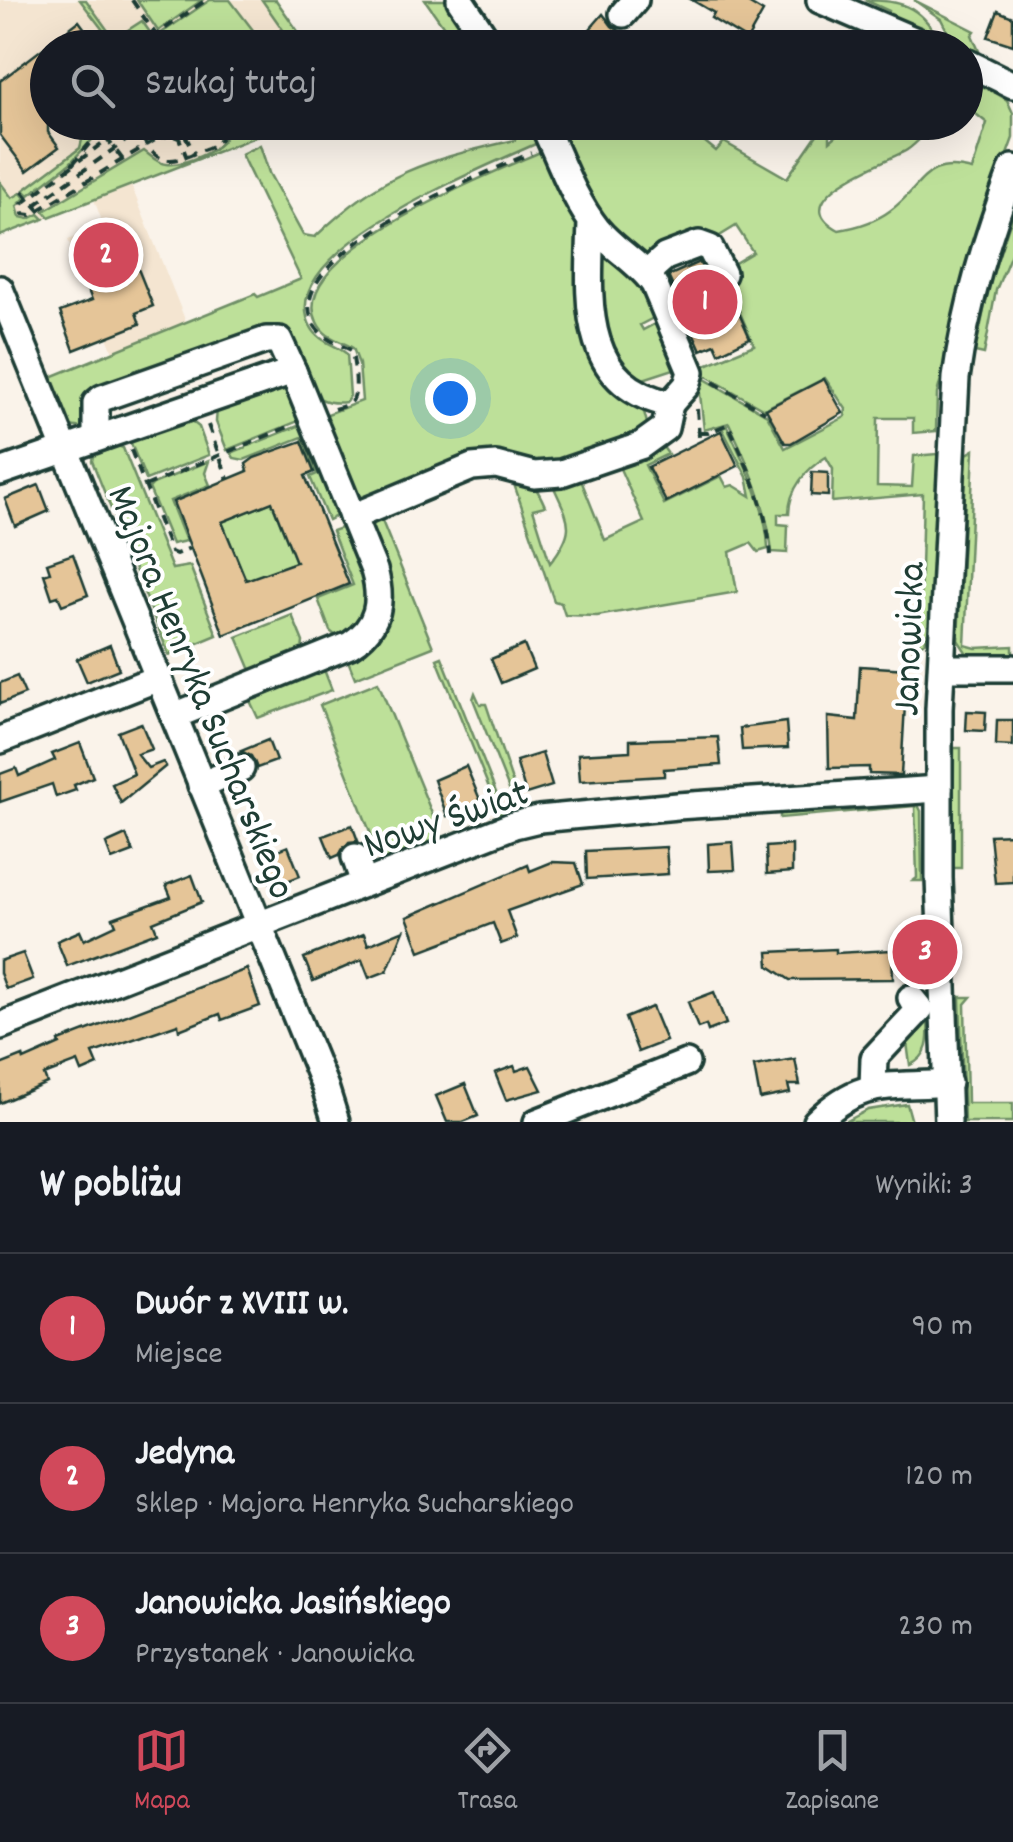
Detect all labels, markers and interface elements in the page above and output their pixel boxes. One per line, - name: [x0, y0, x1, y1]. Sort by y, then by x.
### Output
- search box: [30, 30, 983, 140]
- icon: search: [65, 58, 120, 113]
- text: Szukaj tutaj: [145, 58, 317, 113]
- pin: 2: [74, 218, 138, 292]
- pin: 1: [672, 264, 738, 340]
- your location: [425, 373, 476, 424]
- street label: Majora Henryka Sucharskiego: [89, 478, 307, 909]
- street label: Janowicka: [881, 560, 944, 717]
- street label: Nowy Świat: [357, 767, 538, 877]
- pin: 3: [892, 914, 958, 990]
- text: W pobliżu: [40, 1157, 182, 1217]
- text: Wyniki: 3: [875, 1164, 973, 1210]
- text: Dwór z XVIII w.: [135, 1278, 348, 1333]
- text: 1: [69, 1305, 76, 1351]
- text: 90 m: [912, 1305, 973, 1351]
- text: Miejsce: [135, 1333, 223, 1379]
- text: Jedyna: [135, 1428, 234, 1483]
- text: 2: [66, 1455, 79, 1501]
- text: 120 m: [905, 1455, 973, 1501]
- text: Sklep · Majora Henryka Sucharskiego: [135, 1483, 574, 1529]
- text: Janowicka Jasińskiego: [135, 1578, 451, 1633]
- text: 3: [65, 1605, 80, 1651]
- text: 230 m: [898, 1605, 973, 1651]
- text: Przystanek · Janowicka: [135, 1633, 414, 1679]
- tab: Mapa: [134, 1723, 190, 1823]
- tab: Trasa: [458, 1723, 517, 1823]
- tab: Zapisane: [785, 1723, 879, 1823]

